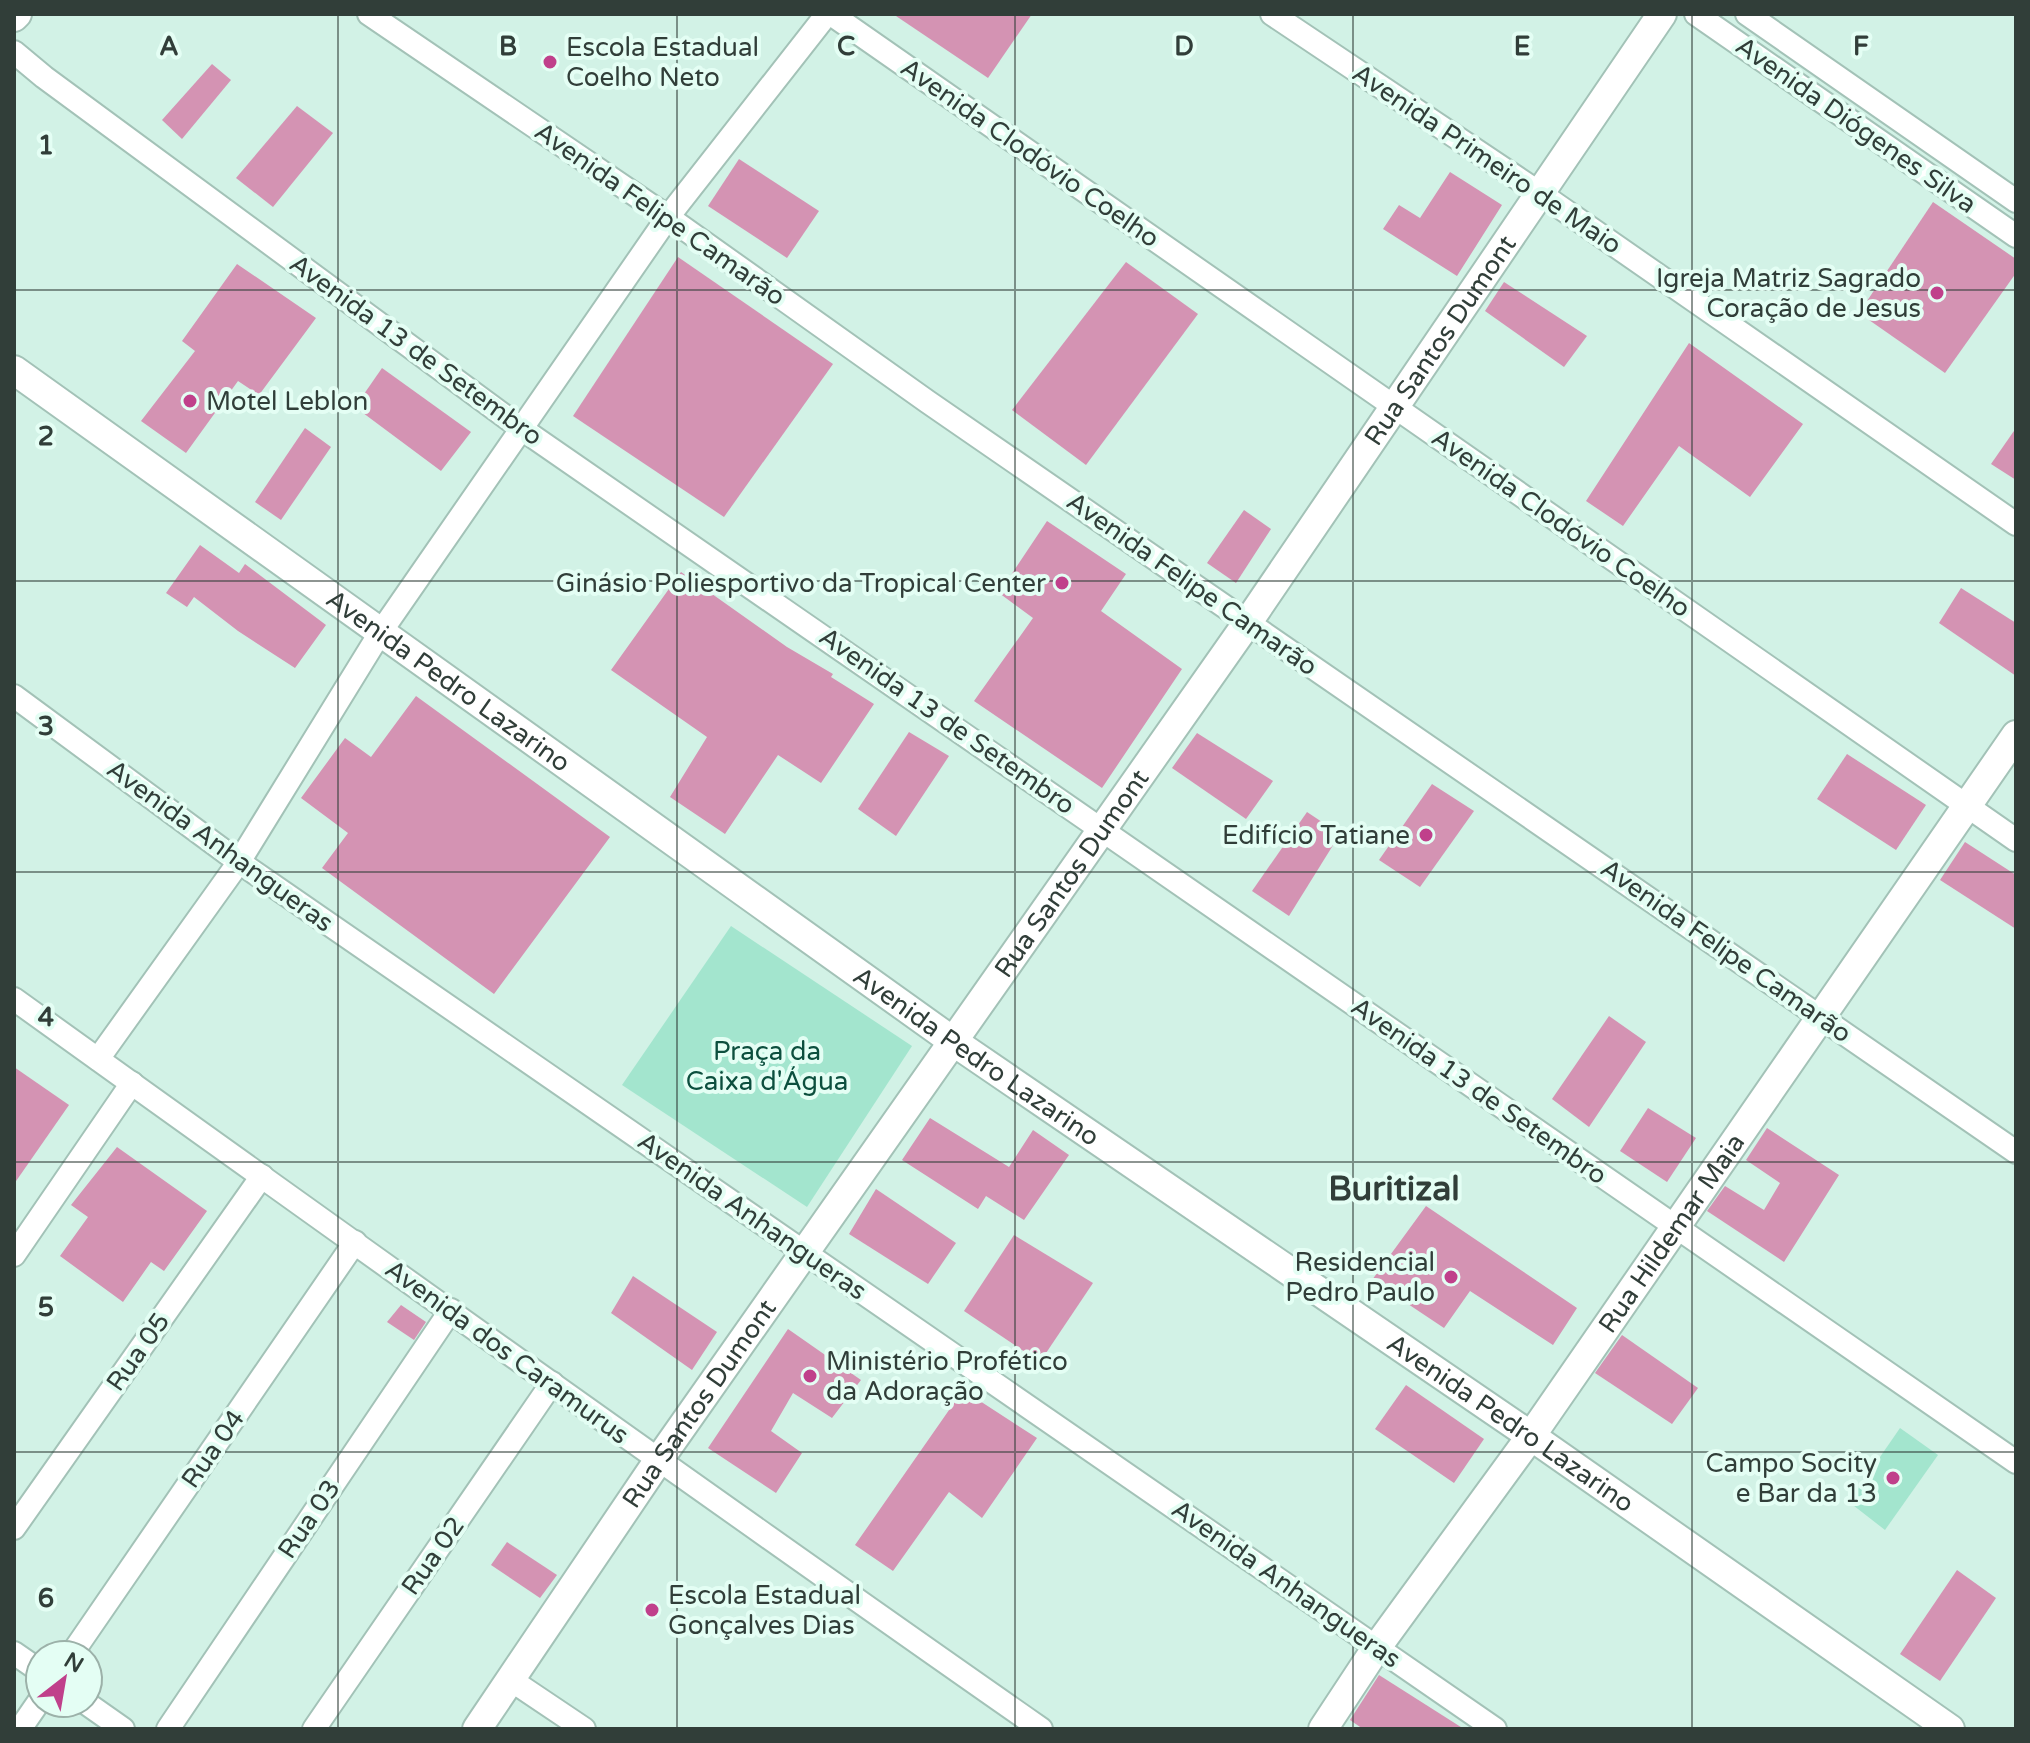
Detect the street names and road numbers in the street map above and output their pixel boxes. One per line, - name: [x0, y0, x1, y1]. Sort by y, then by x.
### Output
- street label: Avenida Diógenes Silva: [1730, 30, 1982, 220]
- street label: Avenida Clodóvio Coelho: [895, 52, 1165, 254]
- street label: Avenida Primeiro de Maio: [1347, 57, 1627, 261]
- street label: Avenida Felipe Camarão: [529, 116, 791, 312]
- street label: Rua Santos Dumont: [1358, 229, 1522, 451]
- street label: Avenida 13 de Setembro: [284, 248, 548, 452]
- street label: Avenida Clodóvio Coelho: [1426, 422, 1696, 624]
- street label: Avenida Felipe Camarão: [1061, 486, 1323, 682]
- street label: Avenida Pedro Lazarino: [320, 583, 576, 778]
- street label: Avenida 13 de Setembro: [813, 621, 1081, 821]
- street label: Avenida Anhangueras: [101, 753, 339, 939]
- street label: Rua Santos Dumont: [988, 763, 1155, 983]
- street label: Avenida Felipe Camarão: [1595, 853, 1857, 1049]
- street label: Avenida Pedro Lazarino: [848, 960, 1105, 1152]
- street label: Avenida 13 de Setembro: [1345, 991, 1613, 1191]
- street label: Avenida Anhangueras: [632, 1125, 872, 1307]
- street label: Rua Hildemar Maia: [1592, 1128, 1751, 1339]
- street label: Avenida dos Caramurus: [379, 1253, 635, 1451]
- street label: Rua Santos Dumont: [616, 1293, 782, 1514]
- street label: Rua 05: [100, 1307, 176, 1397]
- street label: Avenida Pedro Lazarino: [1381, 1327, 1640, 1519]
- street label: Rua 04: [175, 1404, 251, 1494]
- street label: Rua 03: [271, 1474, 347, 1564]
- street label: Avenida Anhangueras: [1166, 1493, 1406, 1675]
- street label: Rua 02: [395, 1511, 471, 1601]

